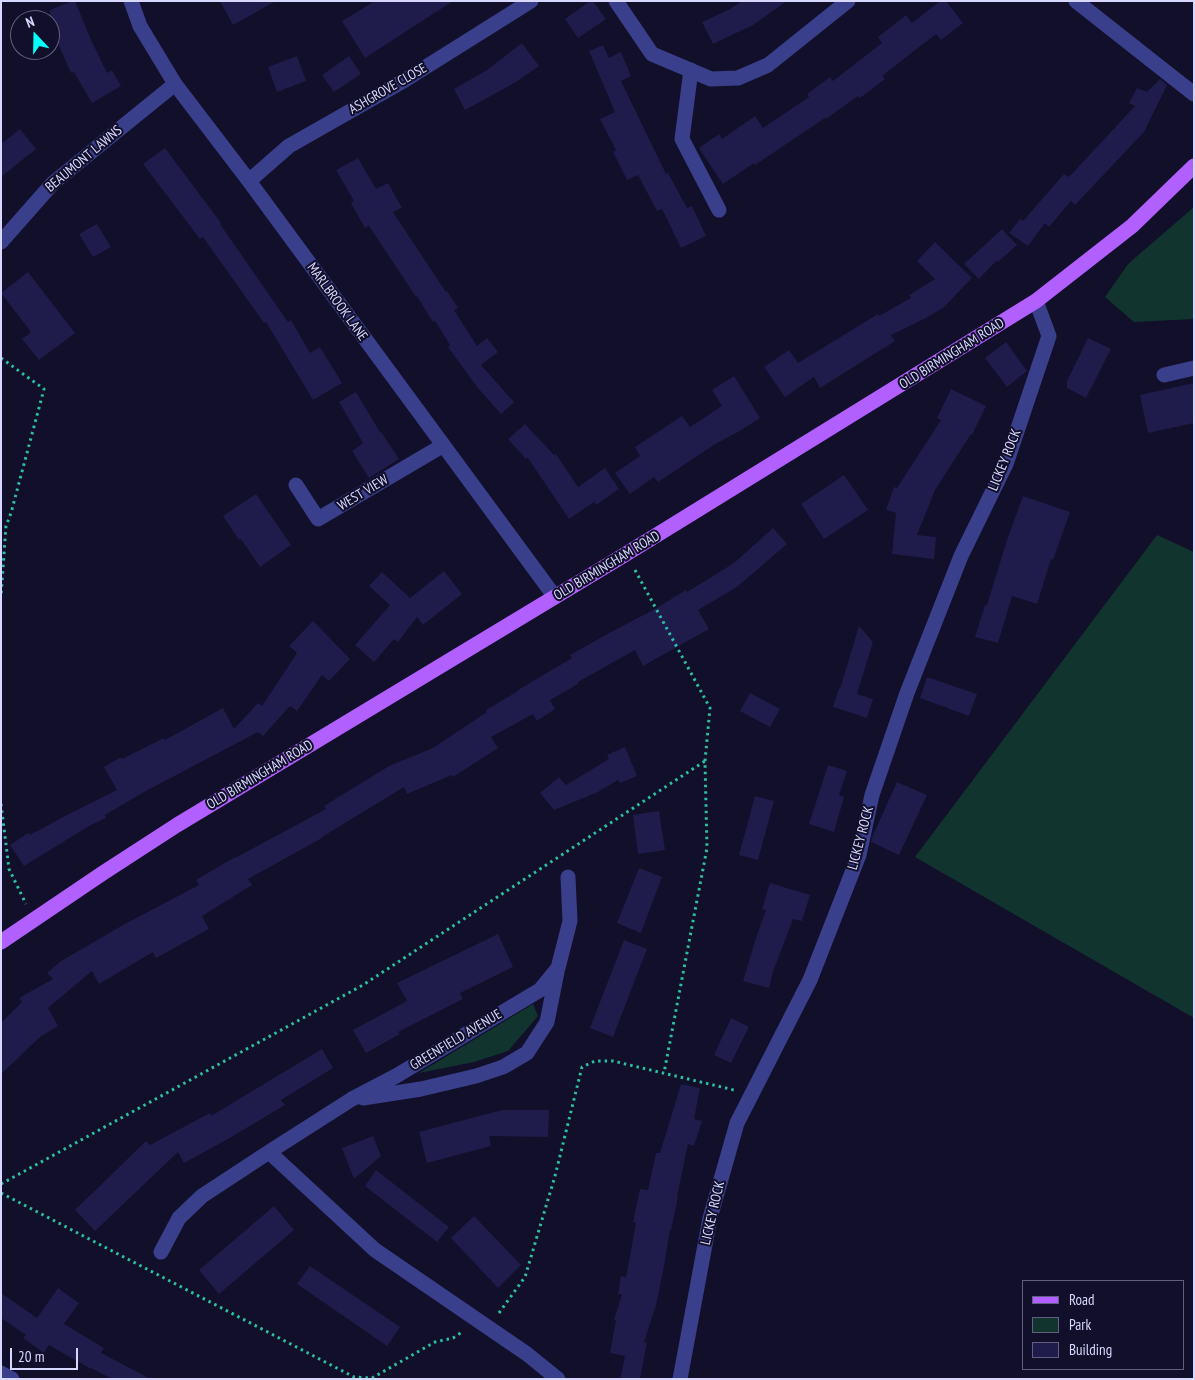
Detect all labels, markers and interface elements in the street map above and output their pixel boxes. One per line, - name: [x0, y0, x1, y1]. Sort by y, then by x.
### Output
- north arrow: [10, 10, 60, 60]
- text: N: [23, 12, 37, 32]
- street label: ASHGROVE CLOSE: [346, 60, 430, 118]
- street label: BEAUMONT LAWNS: [42, 122, 126, 196]
- street label: MARLBROOK LANE: [303, 260, 371, 344]
- street label: OLD BIRMINGHAM ROAD: [896, 315, 1008, 393]
- street label: LICKEY ROCK: [985, 427, 1025, 493]
- street label: WEST VIEW: [335, 471, 391, 515]
- street label: OLD BIRMINGHAM ROAD: [551, 528, 663, 604]
- street label: OLD BIRMINGHAM ROAD: [204, 737, 316, 813]
- street label: LICKEY ROCK: [844, 804, 878, 872]
- street label: GREENFIELD AVENUE: [407, 1006, 505, 1074]
- street label: LICKEY ROCK: [697, 1179, 729, 1247]
- legend: [1022, 1280, 1185, 1370]
- text: Road: [1069, 1290, 1095, 1309]
- text: Park: [1069, 1315, 1091, 1334]
- scale bar: [12, 1338, 80, 1370]
- text: Building: [1069, 1340, 1112, 1359]
- text: 20 m: [18, 1347, 44, 1366]

